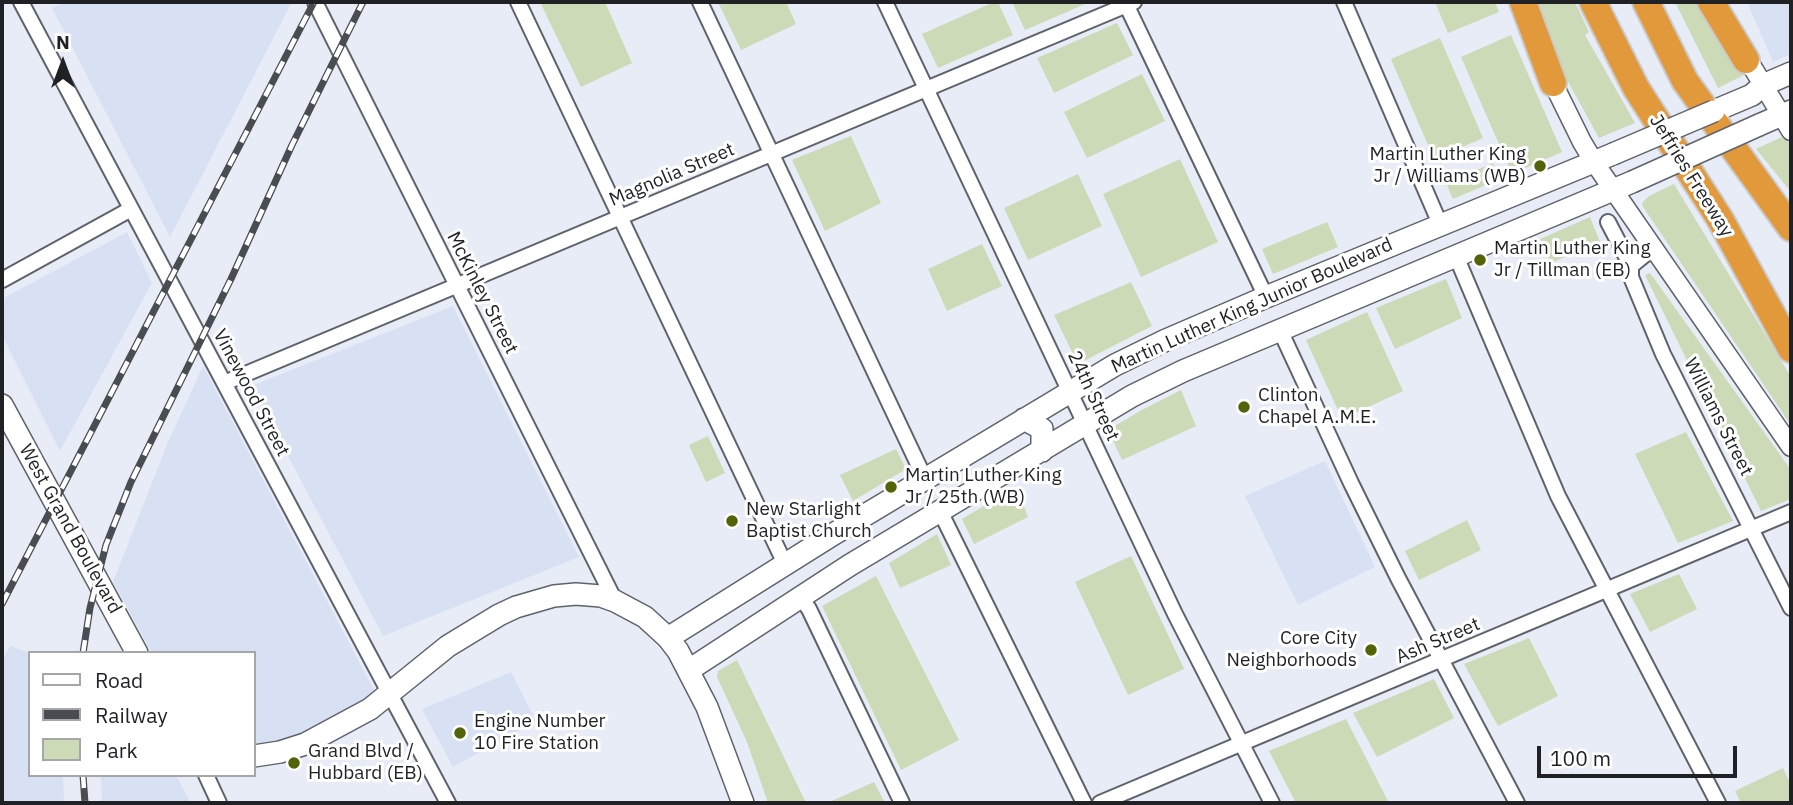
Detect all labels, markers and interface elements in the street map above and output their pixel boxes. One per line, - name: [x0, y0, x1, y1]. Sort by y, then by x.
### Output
- north arrow: [28, 28, 98, 98]
- text: N: [56, 30, 70, 54]
- street label: Jeffries Freeway: [1644, 111, 1738, 241]
- street label: Magnolia Street: [606, 138, 738, 212]
- place label: Martin Luther King Jr / Williams (WB): [1370, 144, 1526, 188]
- marker: Martin Luther King Jr / Williams (WB): [1532, 158, 1548, 174]
- street label: McKinley Street: [441, 228, 523, 358]
- street label: Martin Luther King Junior Boulevard: [1108, 233, 1396, 379]
- place label: Martin Luther King Jr / Tillman (EB): [1494, 238, 1650, 282]
- marker: Martin Luther King Jr / Tillman (EB): [1472, 252, 1488, 268]
- street label: Vinewood Street: [208, 325, 294, 461]
- street label: 24th Street: [1062, 347, 1124, 445]
- street label: Williams Street: [1679, 354, 1757, 480]
- place label: Clinton Chapel A.M.E.: [1258, 385, 1376, 429]
- marker: Clinton Chapel A.M.E.: [1236, 399, 1252, 415]
- street label: West Grand Boulevard: [14, 440, 126, 618]
- place label: Martin Luther King Jr / 25th (WB): [905, 465, 1061, 509]
- marker: Martin Luther King Jr / 25th (WB): [883, 479, 899, 495]
- place label: New Starlight Baptist Church: [746, 499, 872, 543]
- marker: New Starlight Baptist Church: [724, 513, 740, 529]
- street label: Ash Street: [1393, 613, 1483, 669]
- place label: Core City Neighborhoods: [1227, 628, 1357, 672]
- marker: Core City Neighborhoods: [1363, 642, 1379, 658]
- legend: [28, 651, 256, 777]
- text: Road: [95, 666, 143, 694]
- text: Railway: [95, 701, 168, 729]
- place label: Engine Number 10 Fire Station: [474, 711, 606, 755]
- marker: Engine Number 10 Fire Station: [452, 725, 468, 741]
- scale bar: [1541, 732, 1741, 776]
- text: Park: [95, 736, 138, 764]
- place label: Grand Blvd / Hubbard (EB): [308, 741, 423, 785]
- text: 100 m: [1550, 744, 1611, 772]
- marker: Grand Blvd / Hubbard (EB): [286, 755, 302, 771]

